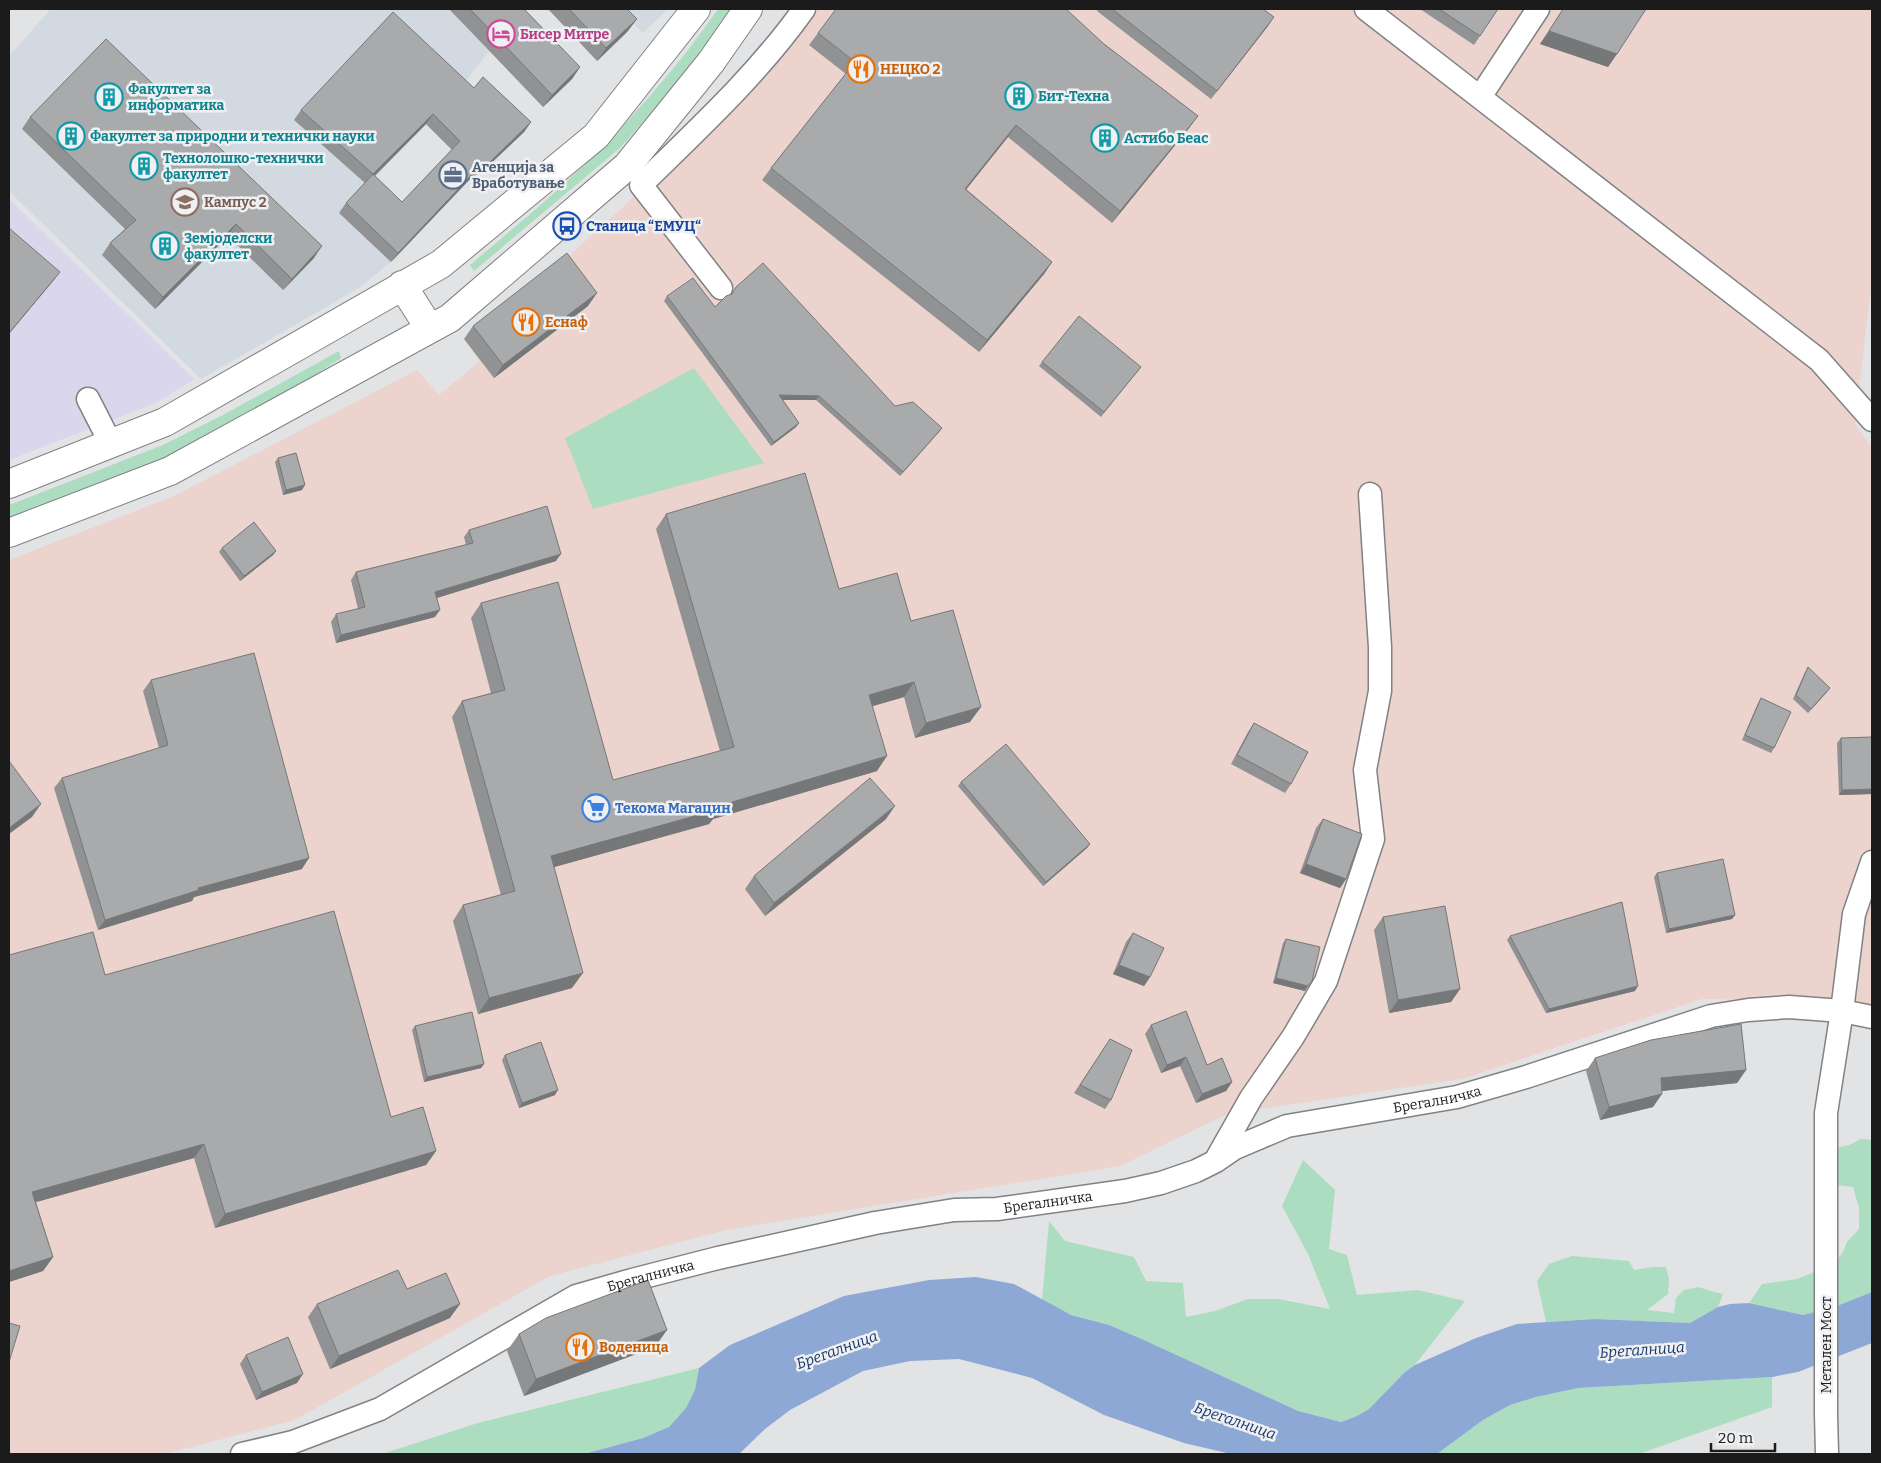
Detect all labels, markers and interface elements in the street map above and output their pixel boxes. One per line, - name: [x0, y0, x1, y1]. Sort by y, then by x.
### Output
- hotel icon: Бисер Митре: [486, 19, 516, 49]
- place label: Бисер Митре: [520, 26, 609, 43]
- restaurant icon: НЕЦКО 2: [846, 54, 876, 84]
- place label: НЕЦКО 2: [880, 61, 941, 78]
- place label: Факултет за информатика: [128, 81, 225, 114]
- building icon: Бит-Техна: [1004, 81, 1034, 111]
- building icon: Факултет за информатика: [94, 82, 124, 112]
- place label: Бит-Техна: [1038, 88, 1110, 105]
- building icon: Факултет за природни и технички науки: [56, 121, 86, 151]
- building icon: Астибо Беас: [1090, 123, 1120, 153]
- place label: Факултет за природни и технички науки: [90, 128, 375, 145]
- place label: Астибо Беас: [1124, 130, 1208, 147]
- place label: Технолошко-технички факултет: [163, 150, 324, 183]
- building icon: Технолошко-технички факултет: [129, 151, 159, 181]
- place label: Агенција за Вработување: [472, 159, 565, 192]
- office icon: Агенција за Вработување: [438, 160, 468, 190]
- school or university icon: Кампус 2: [170, 187, 200, 217]
- place label: Кампус 2: [204, 194, 267, 211]
- bus stop icon: Станица “ЕМУЦ“: [552, 211, 582, 241]
- place label: Станица “ЕМУЦ“: [586, 218, 701, 235]
- place label: Земјоделски факултет: [184, 230, 273, 263]
- building icon: Земјоделски факултет: [150, 231, 180, 261]
- restaurant icon: Еснаф: [511, 307, 541, 337]
- place label: Еснаф: [545, 314, 588, 331]
- supermarket icon: Текома Магацин: [581, 793, 611, 823]
- place label: Текома Магацин: [615, 800, 731, 817]
- street label: Брегалничка: [1392, 1082, 1483, 1117]
- street label: Брегалничка: [1003, 1188, 1094, 1217]
- street label: Брегалничка: [605, 1256, 696, 1296]
- street label: Метален Мост: [1818, 1296, 1835, 1394]
- water label: Брегалница: [794, 1327, 880, 1373]
- restaurant icon: Воденица: [565, 1332, 595, 1362]
- water label: Брегалница: [1599, 1338, 1685, 1362]
- place label: Воденица: [599, 1339, 669, 1356]
- water label: Брегалница: [1192, 1399, 1278, 1443]
- scale bar: [1711, 1420, 1775, 1452]
- text: 20 m: [1718, 1429, 1754, 1447]

